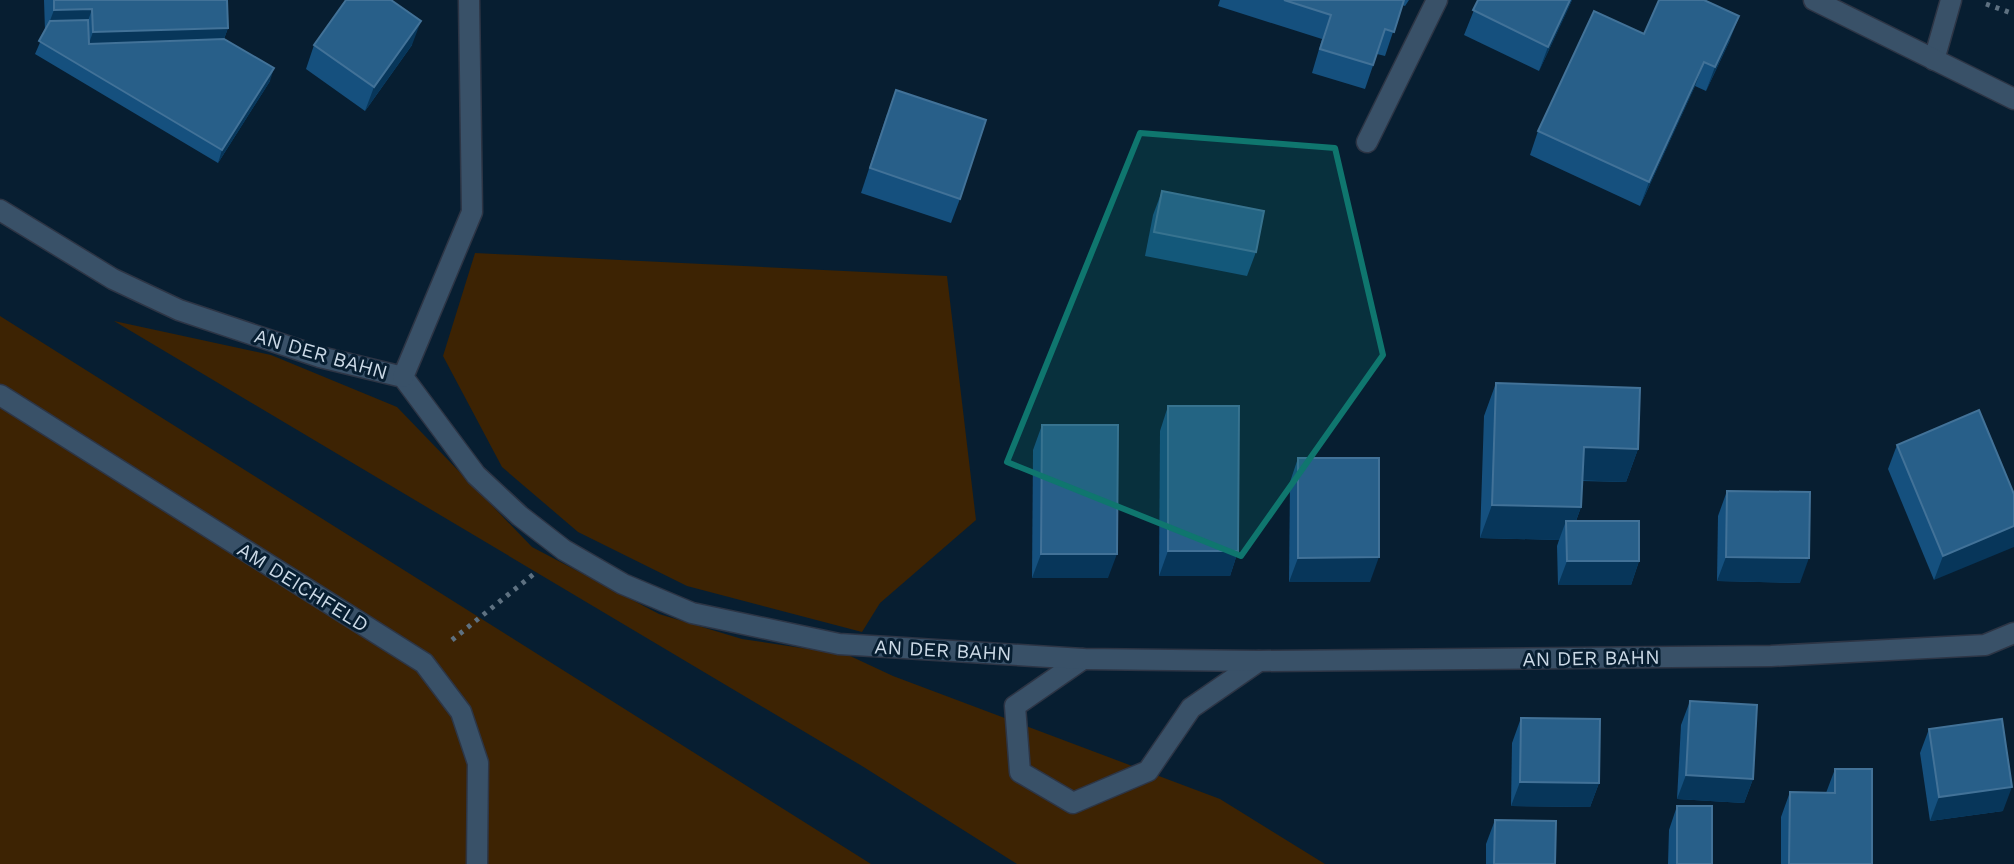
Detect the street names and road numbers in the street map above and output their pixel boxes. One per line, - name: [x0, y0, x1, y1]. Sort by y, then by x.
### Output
- street label: AN DER BAHN: [252, 324, 390, 384]
- street label: AM DEICHFELD: [233, 537, 373, 637]
- street label: AN DER BAHN: [874, 634, 1012, 666]
- street label: AN DER BAHN: [1522, 645, 1660, 671]

